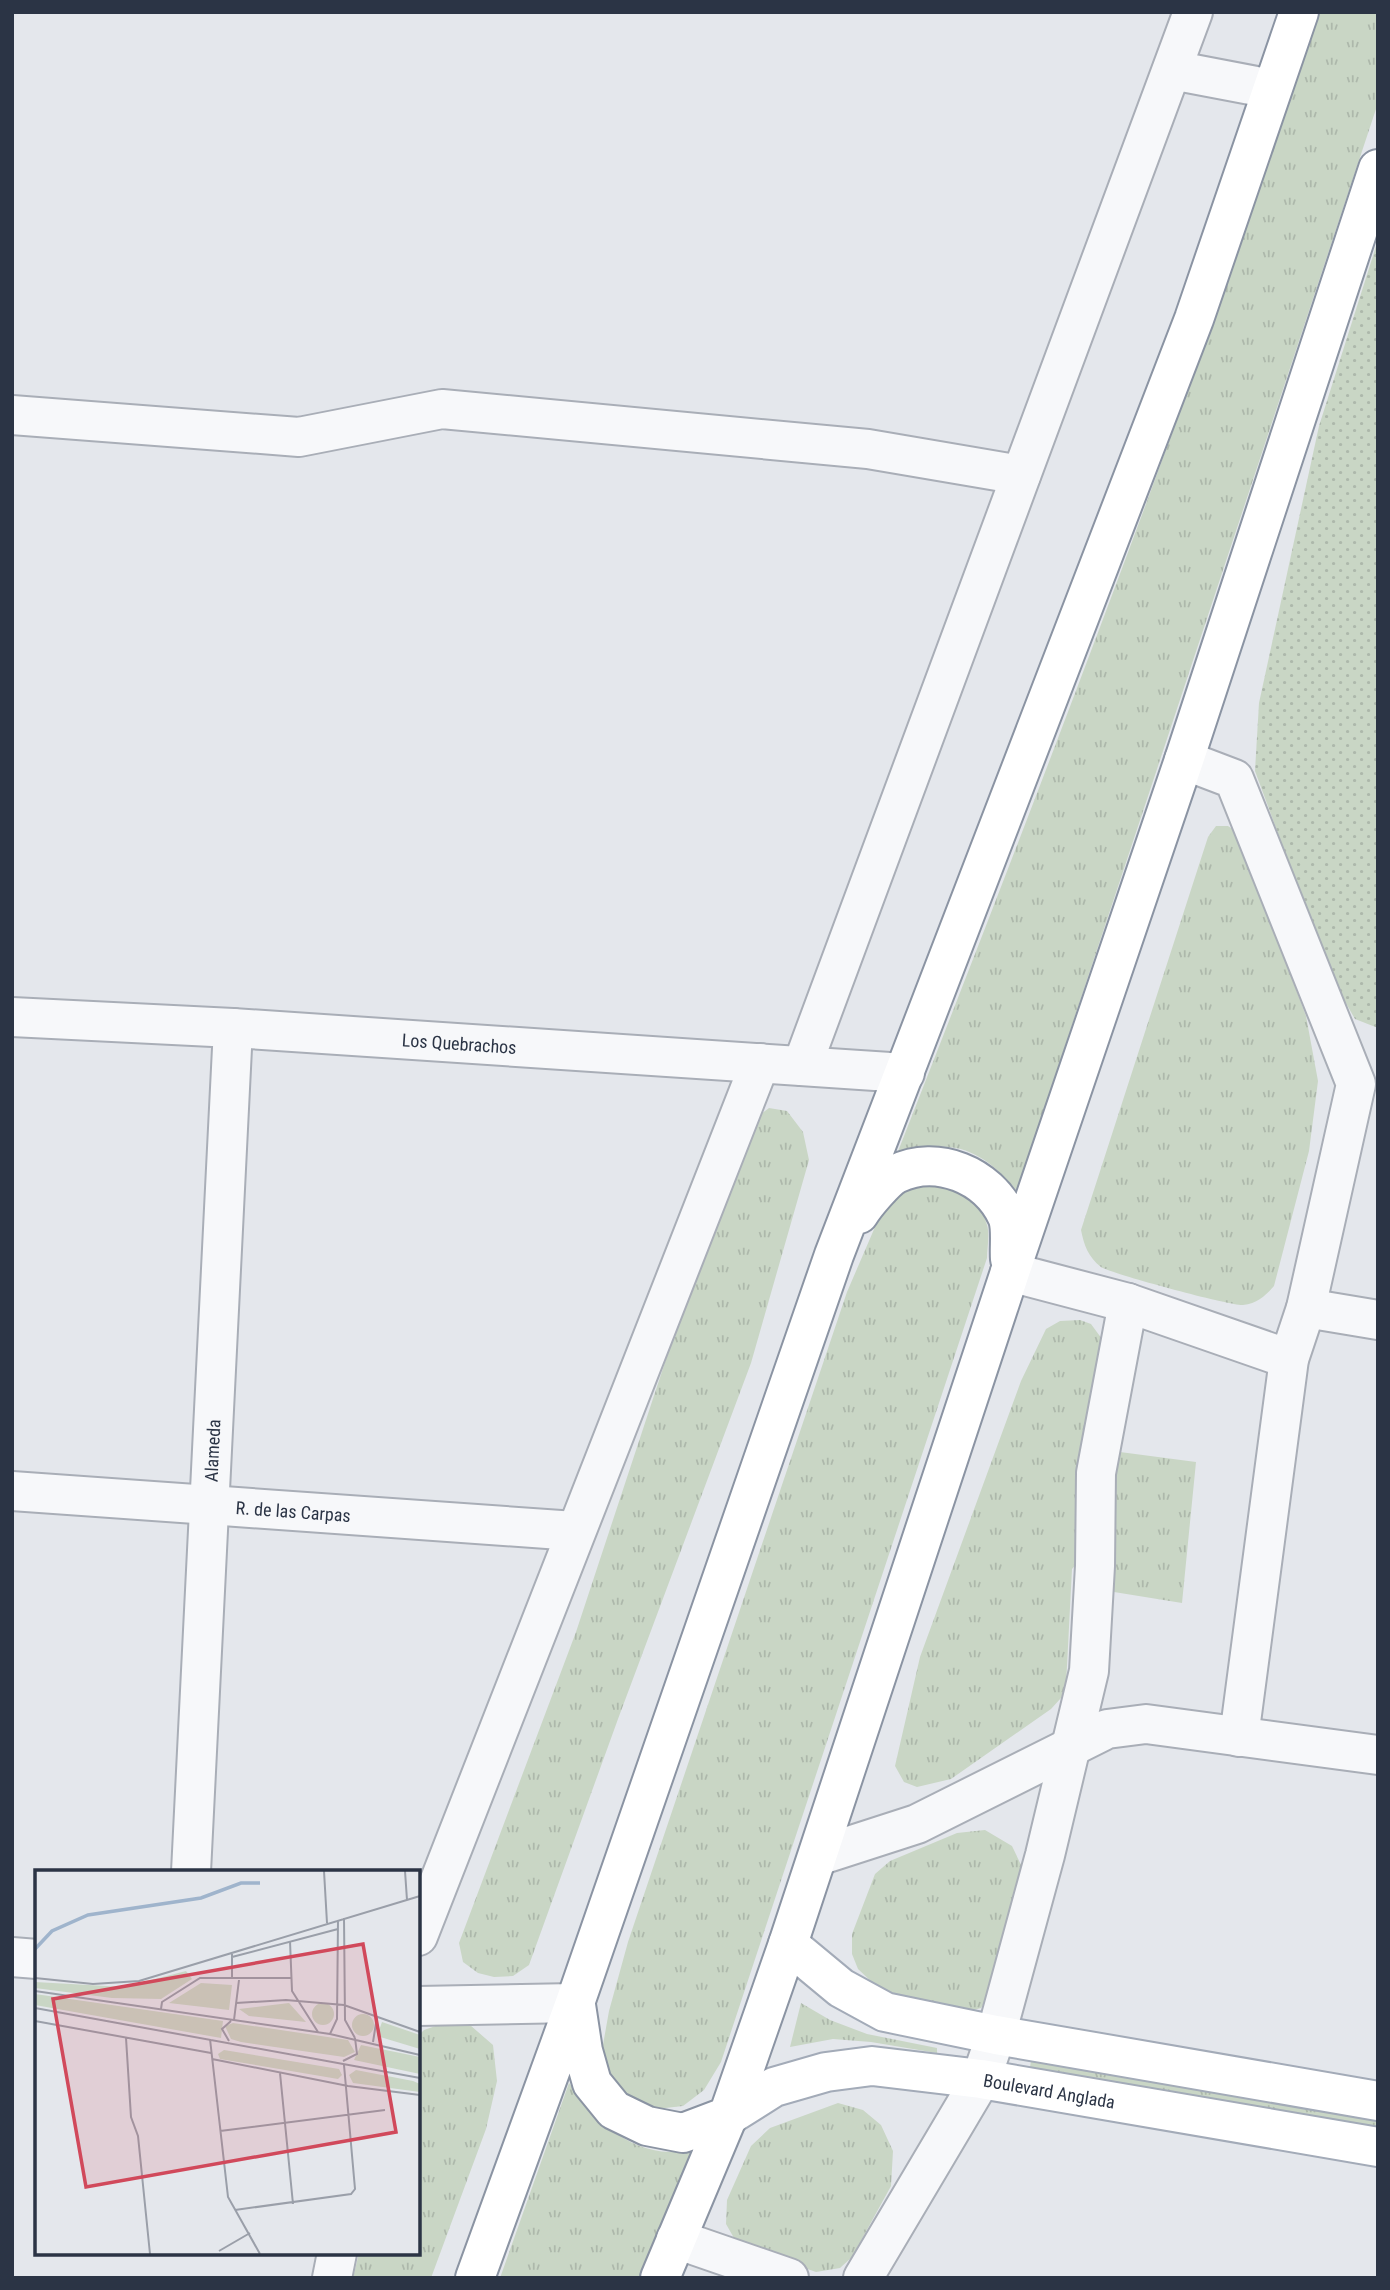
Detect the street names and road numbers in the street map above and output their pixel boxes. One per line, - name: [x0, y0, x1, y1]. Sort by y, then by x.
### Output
- street label: Los Quebrachos: [401, 1029, 517, 1057]
- street label: Alameda: [200, 1419, 224, 1482]
- street label: R. de las Carpas: [235, 1496, 351, 1526]
- street label: Boulevard Anglada: [982, 2069, 1117, 2112]

